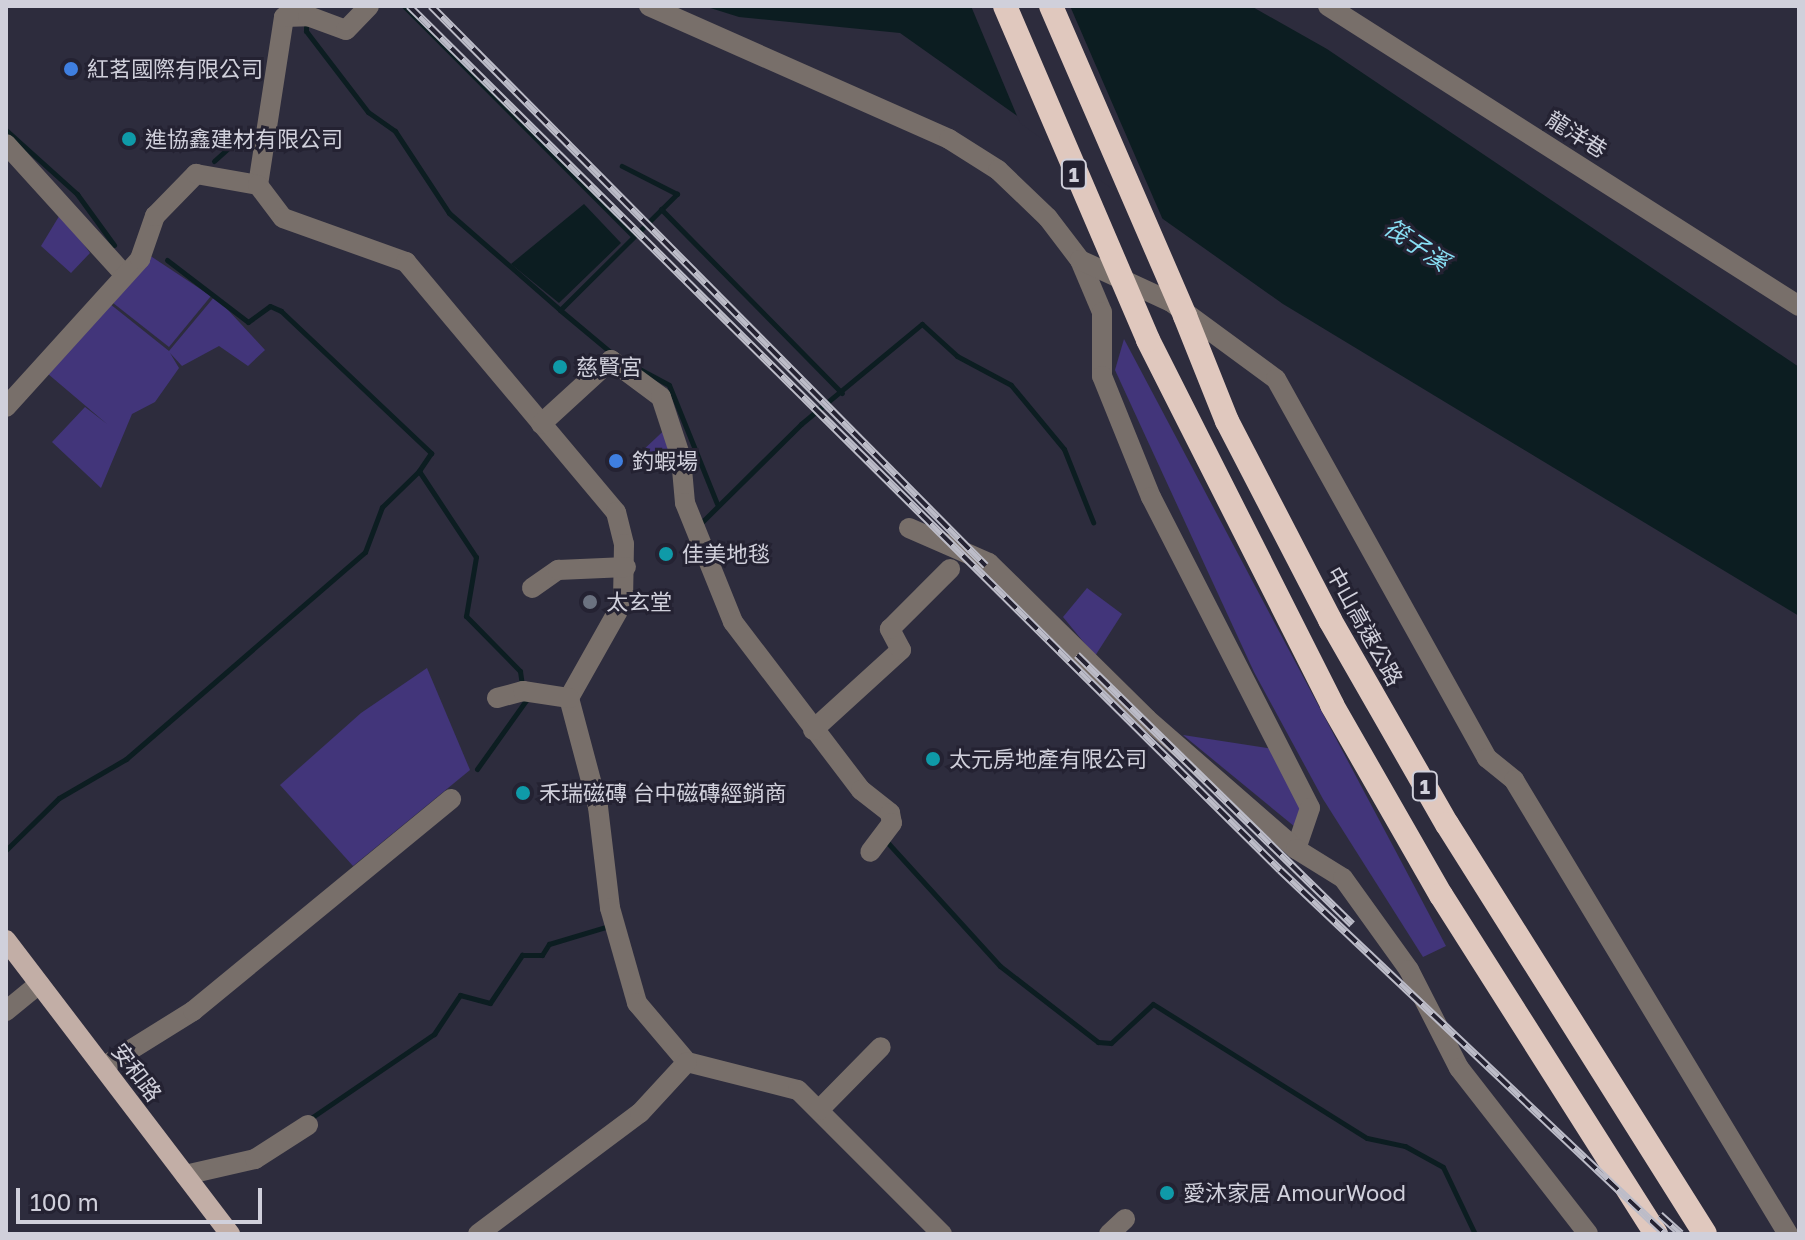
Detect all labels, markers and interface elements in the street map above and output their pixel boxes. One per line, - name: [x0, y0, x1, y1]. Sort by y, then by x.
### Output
- place label: 紅茗國際有限公司: [87, 56, 263, 82]
- marker: 紅茗國際有限公司: [62, 60, 80, 78]
- street label: 龍洋巷: [1542, 105, 1612, 163]
- place label: 進協鑫建材有限公司: [145, 126, 343, 152]
- marker: 進協鑫建材有限公司: [120, 130, 138, 148]
- road number: 1: [1060, 158, 1088, 190]
- water label: 筏子溪: [1379, 212, 1455, 276]
- place label: 慈賢宮: [576, 354, 642, 380]
- marker: 慈賢宮: [551, 358, 569, 376]
- place label: 釣蝦場: [632, 448, 698, 474]
- marker: 釣蝦場: [607, 452, 625, 470]
- place label: 佳美地毯: [682, 541, 770, 567]
- marker: 佳美地毯: [657, 545, 675, 563]
- street label: 中山高速公路: [1321, 562, 1409, 690]
- place label: 太玄堂: [606, 589, 672, 615]
- marker: 太玄堂: [581, 593, 599, 611]
- place label: 太元房地產有限公司: [949, 746, 1147, 772]
- marker: 太元房地產有限公司: [924, 750, 942, 768]
- road number: 1: [1411, 770, 1439, 802]
- place label: 禾瑞磁磚 台中磁磚經銷商: [539, 780, 786, 806]
- marker: 禾瑞磁磚 台中磁磚經銷商: [514, 784, 532, 802]
- street label: 安和路: [107, 1038, 167, 1106]
- scale bar: [20, 1172, 266, 1222]
- place label: 愛沐家居 AmourWood: [1183, 1180, 1406, 1206]
- marker: 愛沐家居 AmourWood: [1158, 1184, 1176, 1202]
- text: 100 m: [30, 1187, 99, 1216]

